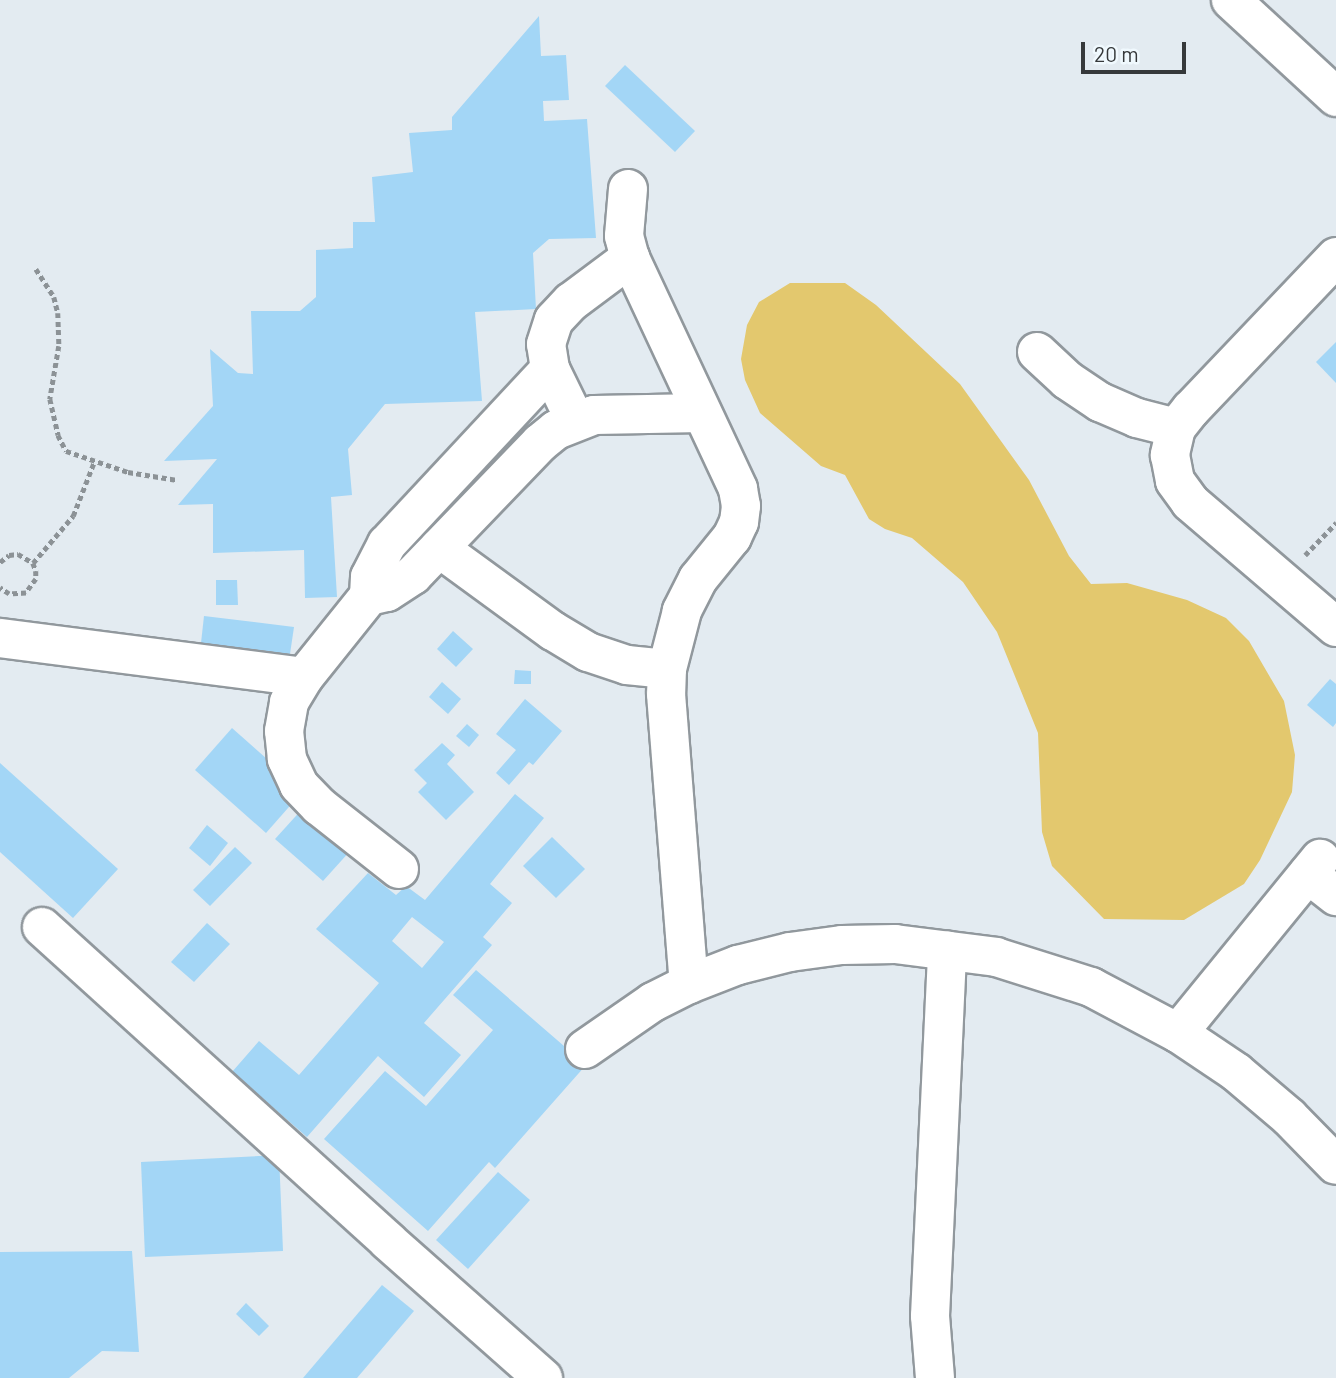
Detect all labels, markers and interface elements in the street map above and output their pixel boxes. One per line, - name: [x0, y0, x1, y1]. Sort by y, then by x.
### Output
- scale bar: [1084, 28, 1189, 72]
- text: 20 m: [1094, 41, 1139, 66]

